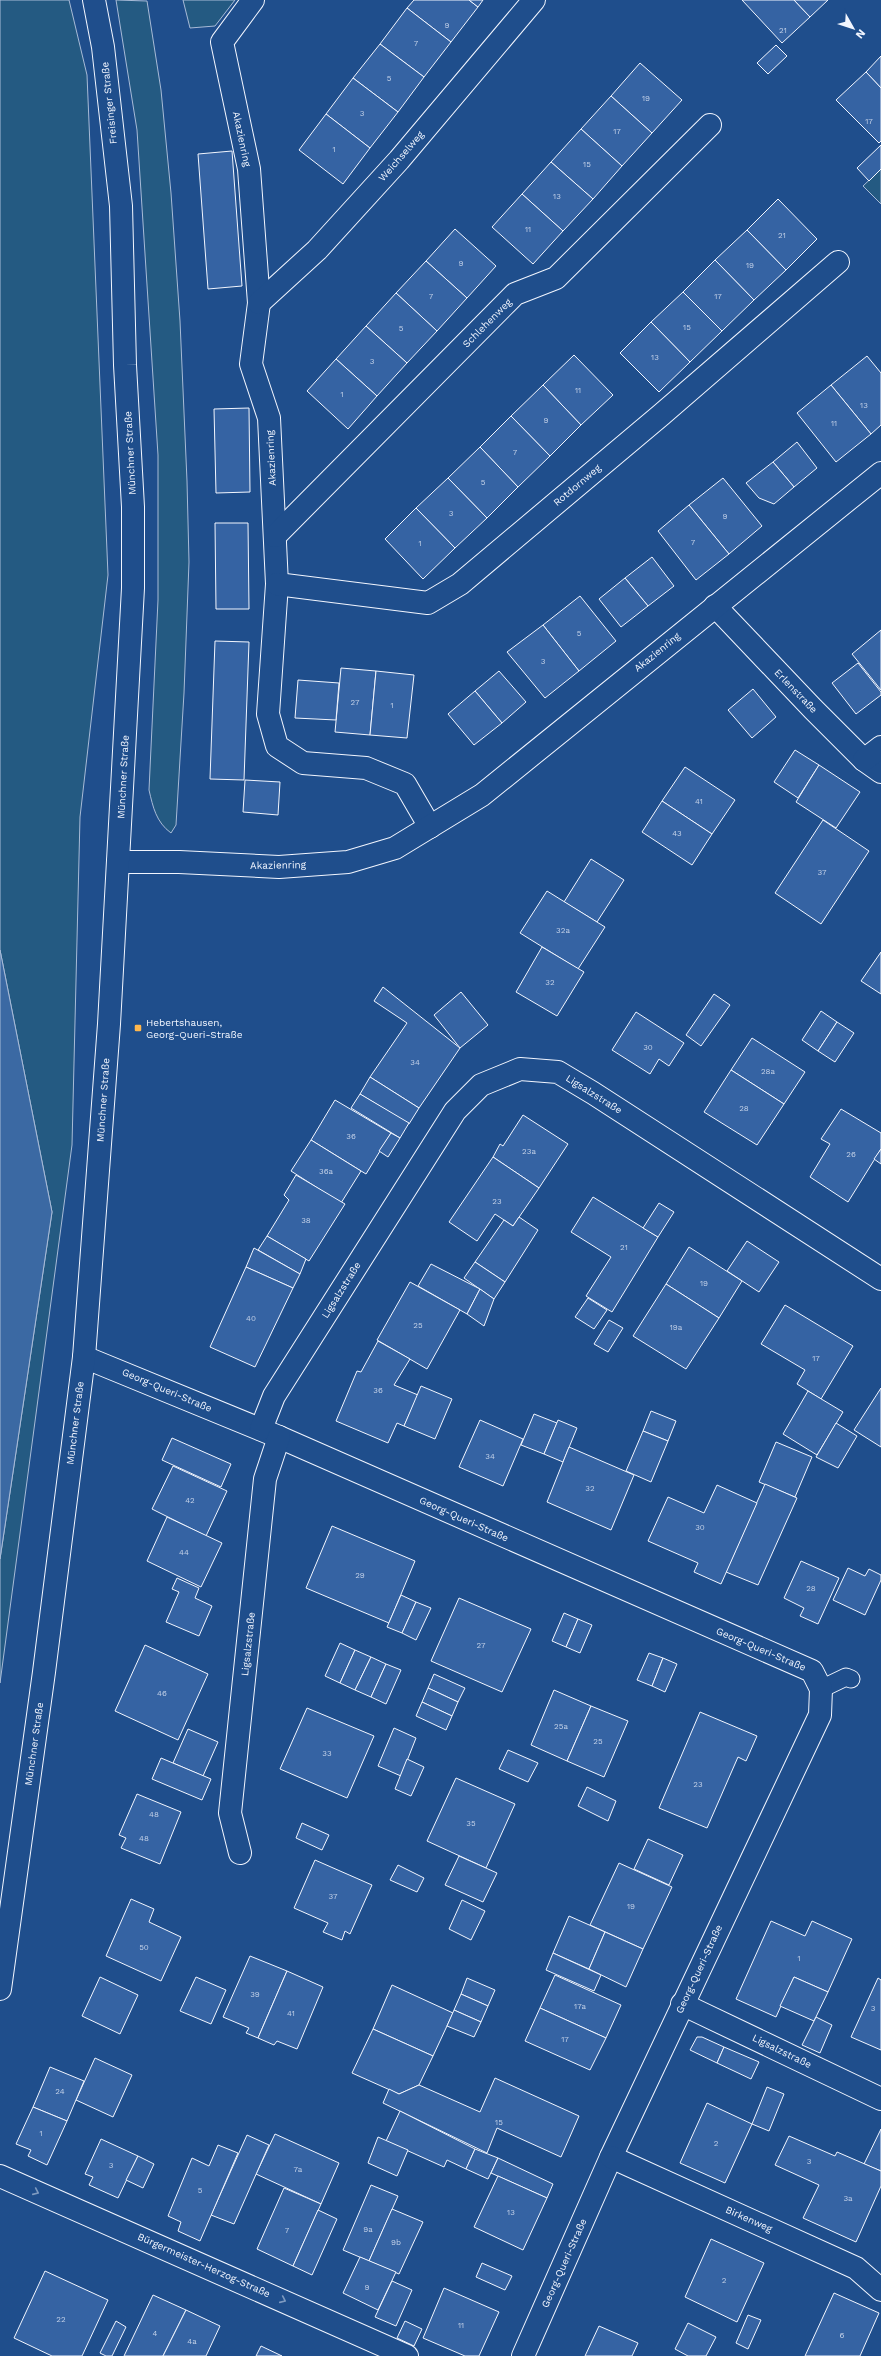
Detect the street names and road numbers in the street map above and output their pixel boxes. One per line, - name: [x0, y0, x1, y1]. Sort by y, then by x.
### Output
- street label: Freisinger Straße: [99, 61, 119, 145]
- street label: Akazienring: [231, 110, 253, 168]
- street label: Weichselweg: [376, 128, 426, 183]
- street label: Schlehenweg: [460, 296, 514, 350]
- street label: Münchner Straße: [122, 411, 138, 495]
- street label: Akazienring: [264, 429, 278, 486]
- street label: Rotdornweg: [551, 462, 603, 508]
- street label: Akazienring: [632, 630, 683, 674]
- street label: Erlenstraße: [772, 667, 820, 715]
- street label: Münchner Straße: [115, 735, 131, 819]
- street label: Akazienring: [250, 859, 307, 871]
- street label: Münchner Straße: [95, 1058, 111, 1142]
- street label: Ligsalzstraße: [564, 1072, 624, 1116]
- street label: Ligsalzstraße: [319, 1260, 363, 1320]
- street label: Georg-Queri-Straße: [120, 1366, 214, 1414]
- street label: Münchner Straße: [64, 1380, 86, 1465]
- street label: Georg-Queri-Straße: [418, 1494, 510, 1544]
- street label: Ligsalzstraße: [239, 1611, 257, 1677]
- street label: Georg-Queri-Straße: [714, 1625, 808, 1673]
- street label: Münchner Straße: [23, 1701, 45, 1786]
- street label: Georg-Queri-Straße: [674, 1923, 724, 2015]
- street label: Ligsalzstraße: [751, 2032, 814, 2070]
- street label: Birkenweg: [724, 2204, 775, 2234]
- street label: Georg-Queri-Straße: [539, 2217, 589, 2309]
- street label: Bürgermeister-Herzog-Straße: [136, 2231, 272, 2299]

